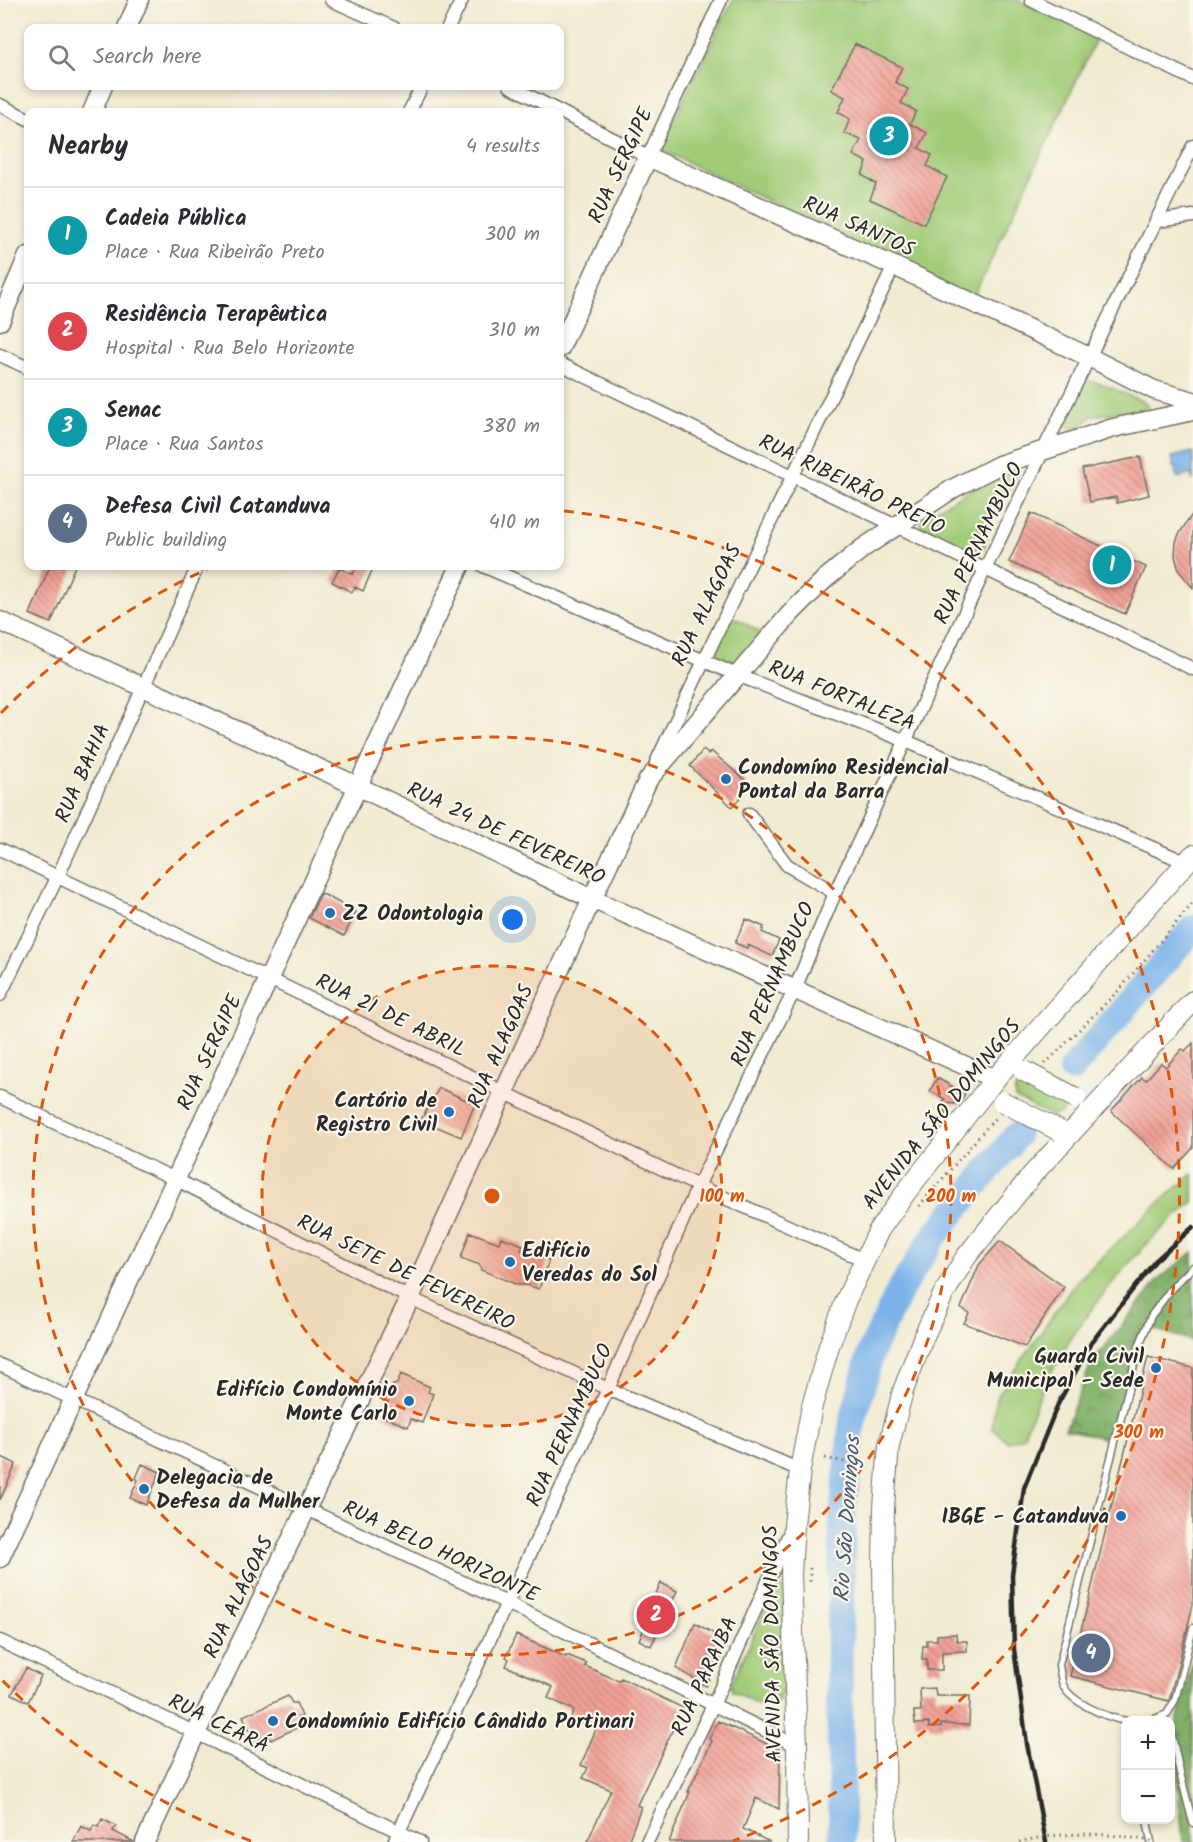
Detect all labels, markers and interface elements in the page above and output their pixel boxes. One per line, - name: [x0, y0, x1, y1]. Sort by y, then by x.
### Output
- search box: [24, 24, 564, 90]
- text: Search here: [93, 40, 201, 75]
- icon: search: [45, 41, 78, 74]
- street label: RUA SERGIPE: [580, 101, 663, 229]
- pin: 3: [870, 114, 908, 158]
- text: Nearby: [48, 126, 128, 168]
- text: 4 results: [466, 131, 540, 163]
- street label: RUA SANTOS: [797, 188, 920, 267]
- text: Cadeia Pública: [105, 202, 246, 237]
- text: 1: [64, 219, 71, 251]
- text: 300 m: [485, 219, 540, 251]
- text: Place · Rua Ribeirão Preto: [105, 237, 325, 269]
- text: Residência Terapêutica: [105, 298, 327, 333]
- text: 2: [62, 315, 73, 347]
- text: 310 m: [488, 315, 540, 347]
- text: Hospital · Rua Belo Horizonte: [105, 333, 355, 365]
- text: Senac: [105, 394, 162, 429]
- text: 3: [62, 411, 73, 443]
- text: 380 m: [483, 411, 540, 443]
- street label: RUA RIBEIRÃO PRETO: [753, 426, 950, 545]
- text: Place · Rua Santos: [105, 429, 264, 461]
- street label: RUA PERNAMBUCO: [926, 457, 1033, 630]
- text: Defesa Civil Catanduva: [105, 490, 330, 525]
- text: 4: [62, 507, 73, 539]
- text: 410 m: [489, 507, 540, 539]
- text: Public building: [105, 525, 227, 557]
- street label: RUA ALAGOAS: [663, 539, 751, 672]
- pin: 1: [1092, 542, 1132, 588]
- street label: RUA FORTALEZA: [763, 652, 920, 741]
- street label: RUA BAHIA: [47, 719, 120, 829]
- place label: Condomíno Residencial Pontal da Barra: [738, 752, 949, 809]
- marker: Condomíno Residencial Pontal da Barra: [719, 772, 733, 786]
- street label: RUA 24 DE FEVEREIRO: [401, 774, 610, 895]
- street label: RUA PERNAMBUCO: [722, 897, 824, 1072]
- place label: ZZ Odontologia: [342, 898, 484, 931]
- your location: [498, 905, 527, 934]
- marker: ZZ Odontologia: [323, 906, 337, 920]
- street label: RUA 21 DE ABRIL: [309, 966, 471, 1067]
- street label: RUA ALAGOAS: [459, 979, 543, 1114]
- street label: RUA SERGIPE: [169, 988, 252, 1116]
- street label: AVENIDA SÃO DOMINGOS: [855, 1012, 1030, 1218]
- place label: Cartório de Registro Civil: [316, 1085, 437, 1142]
- marker: Cartório de Registro Civil: [442, 1105, 456, 1119]
- text: 100 m: [699, 1183, 745, 1212]
- text: 200 m: [926, 1183, 977, 1212]
- centre of rings: [482, 1186, 502, 1206]
- street label: RUA SETE DE FEVEREIRO: [291, 1206, 520, 1341]
- place label: Edifício Veredas do Sol: [522, 1235, 657, 1292]
- marker: Edifício Veredas do Sol: [503, 1255, 517, 1269]
- street label: RUA PERNAMBUCO: [518, 1338, 623, 1513]
- place label: Guarda Civil Municipal - Sede: [987, 1341, 1144, 1398]
- marker: Guarda Civil Municipal - Sede: [1149, 1361, 1163, 1375]
- place label: Edifício Condomínio Monte Carlo: [216, 1374, 397, 1431]
- marker: Edifício Condomínio Monte Carlo: [402, 1394, 416, 1408]
- text: 300 m: [1113, 1419, 1164, 1448]
- water label: Rio São Domingos: [825, 1432, 872, 1603]
- place label: Delegacia de Defesa da Mulher: [156, 1462, 321, 1519]
- marker: Delegacia de Defesa da Mulher: [137, 1482, 151, 1496]
- street label: RUA BELO HORIZONTE: [337, 1492, 545, 1613]
- place label: IBGE - Catanduva: [941, 1501, 1109, 1534]
- marker: IBGE - Catanduva: [1114, 1509, 1128, 1523]
- street label: AVENIDA SÃO DOMINGOS: [755, 1525, 792, 1763]
- street label: RUA ALAGOAS: [195, 1531, 283, 1664]
- pin: 2: [636, 1592, 676, 1638]
- street label: RUA PARAIBA: [663, 1612, 747, 1742]
- pin: 4: [1072, 1630, 1110, 1676]
- street label: RUA CEARÁ: [162, 1686, 274, 1763]
- place label: Condomínio Edifício Cândido Portinari: [285, 1706, 635, 1739]
- marker: Condomínio Edifício Cândido Portinari: [266, 1714, 280, 1728]
- map controls: [1121, 1716, 1175, 1824]
- button: +: [1121, 1716, 1175, 1770]
- button: −: [1121, 1770, 1175, 1824]

